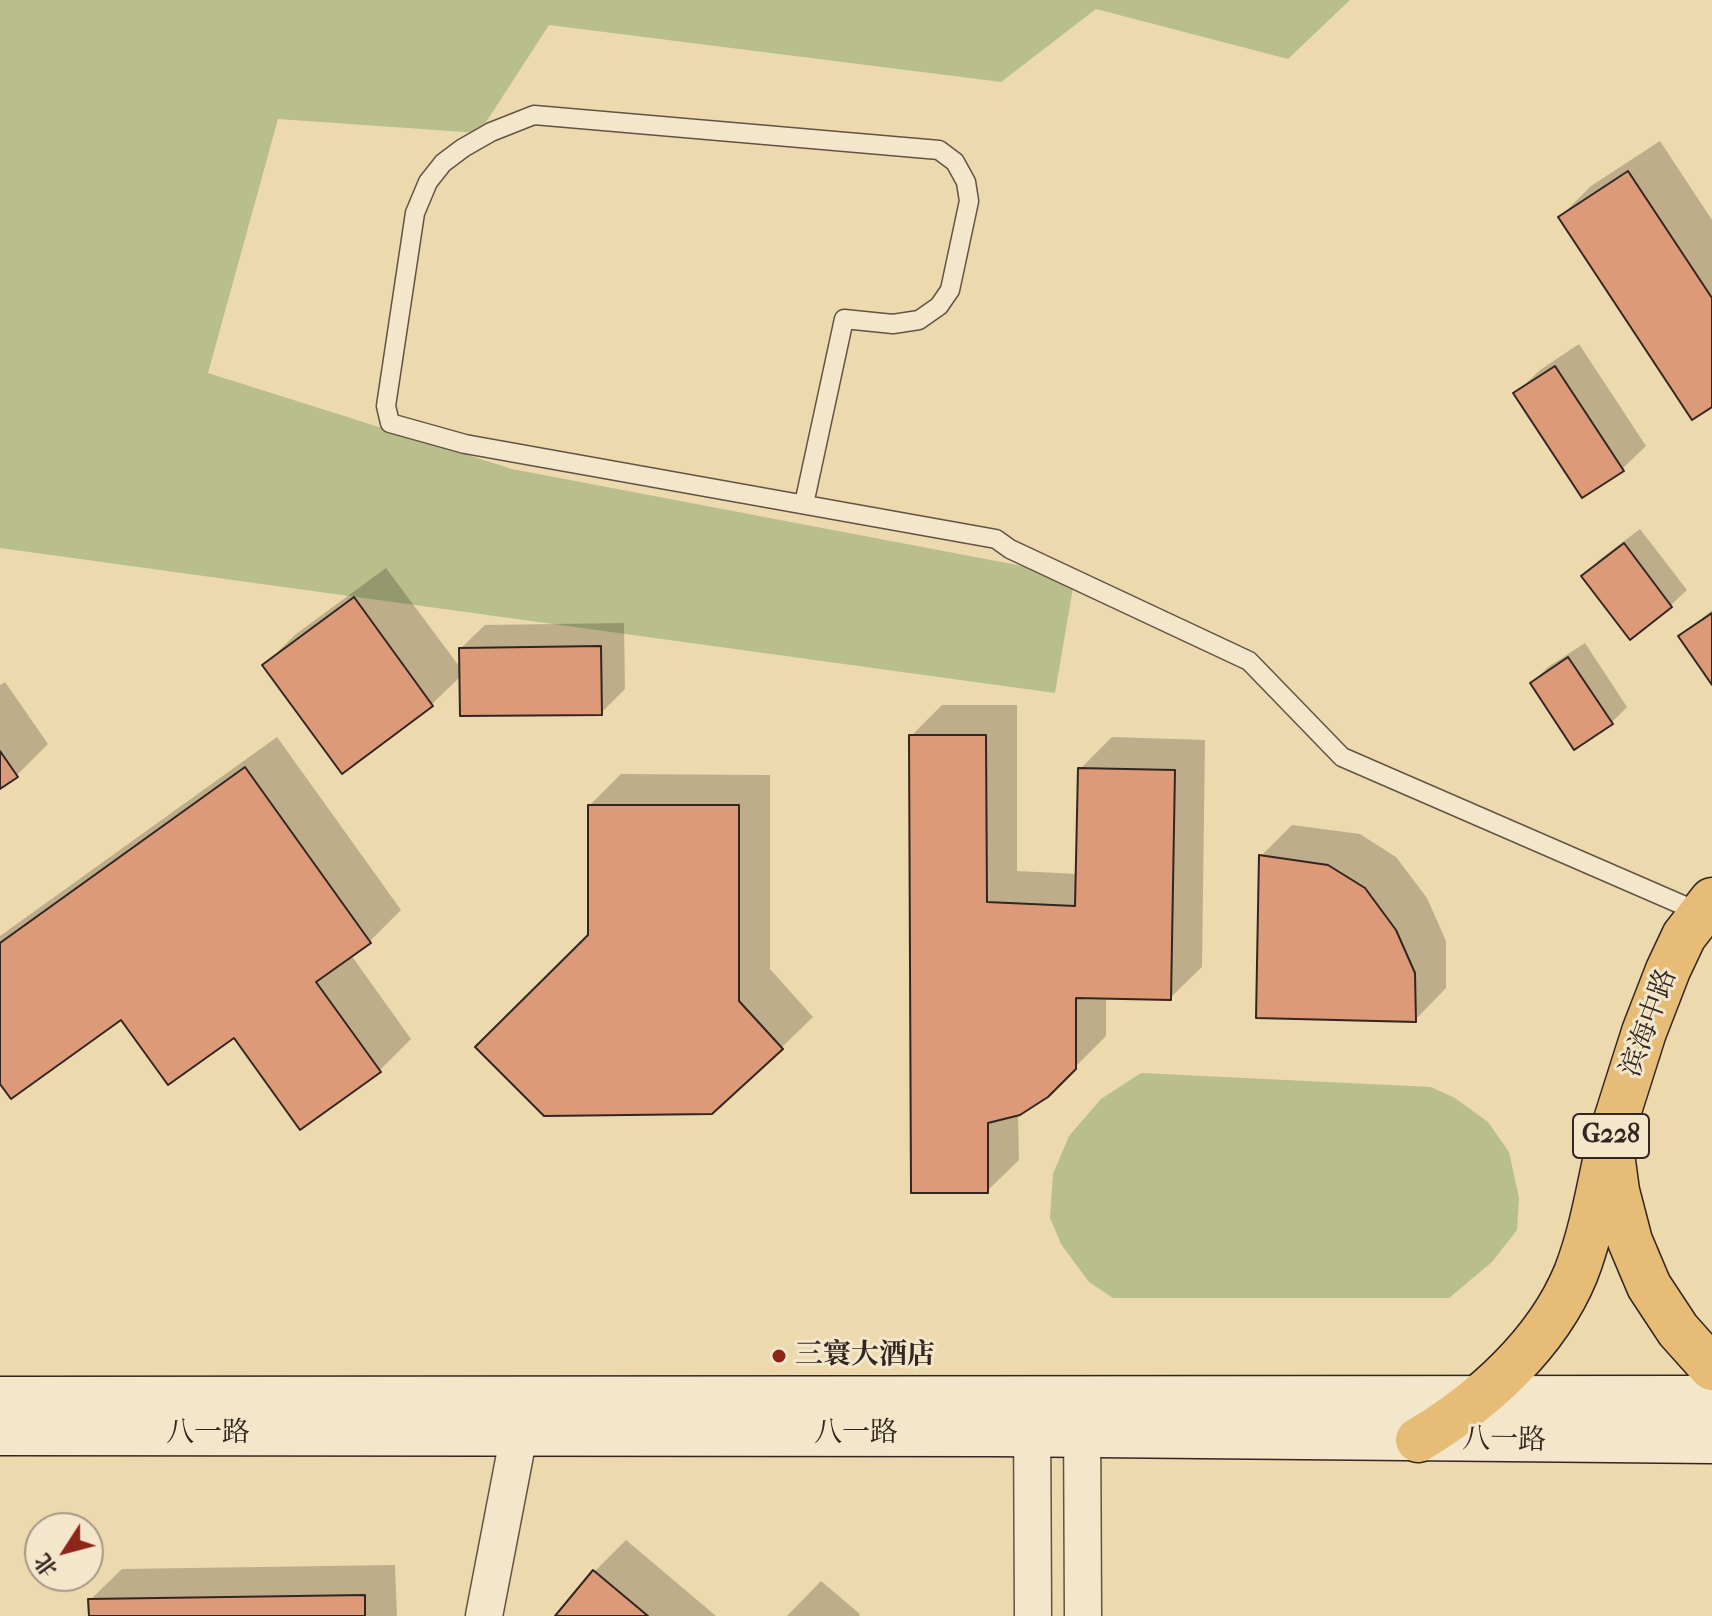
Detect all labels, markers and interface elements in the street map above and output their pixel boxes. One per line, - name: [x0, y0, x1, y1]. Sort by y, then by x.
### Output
- street label: 滨海中路: [1615, 965, 1685, 1081]
- road number: G228: [1573, 1114, 1649, 1158]
- place label: 三寰大酒店: [795, 1339, 935, 1373]
- marker: 三寰大酒店: [770, 1347, 788, 1365]
- street label: 八一路: [166, 1417, 250, 1451]
- street label: 八一路: [814, 1417, 898, 1451]
- street label: 八一路: [1462, 1423, 1546, 1459]
- north arrow: [24, 1512, 104, 1592]
- text: 北: [29, 1548, 63, 1581]

